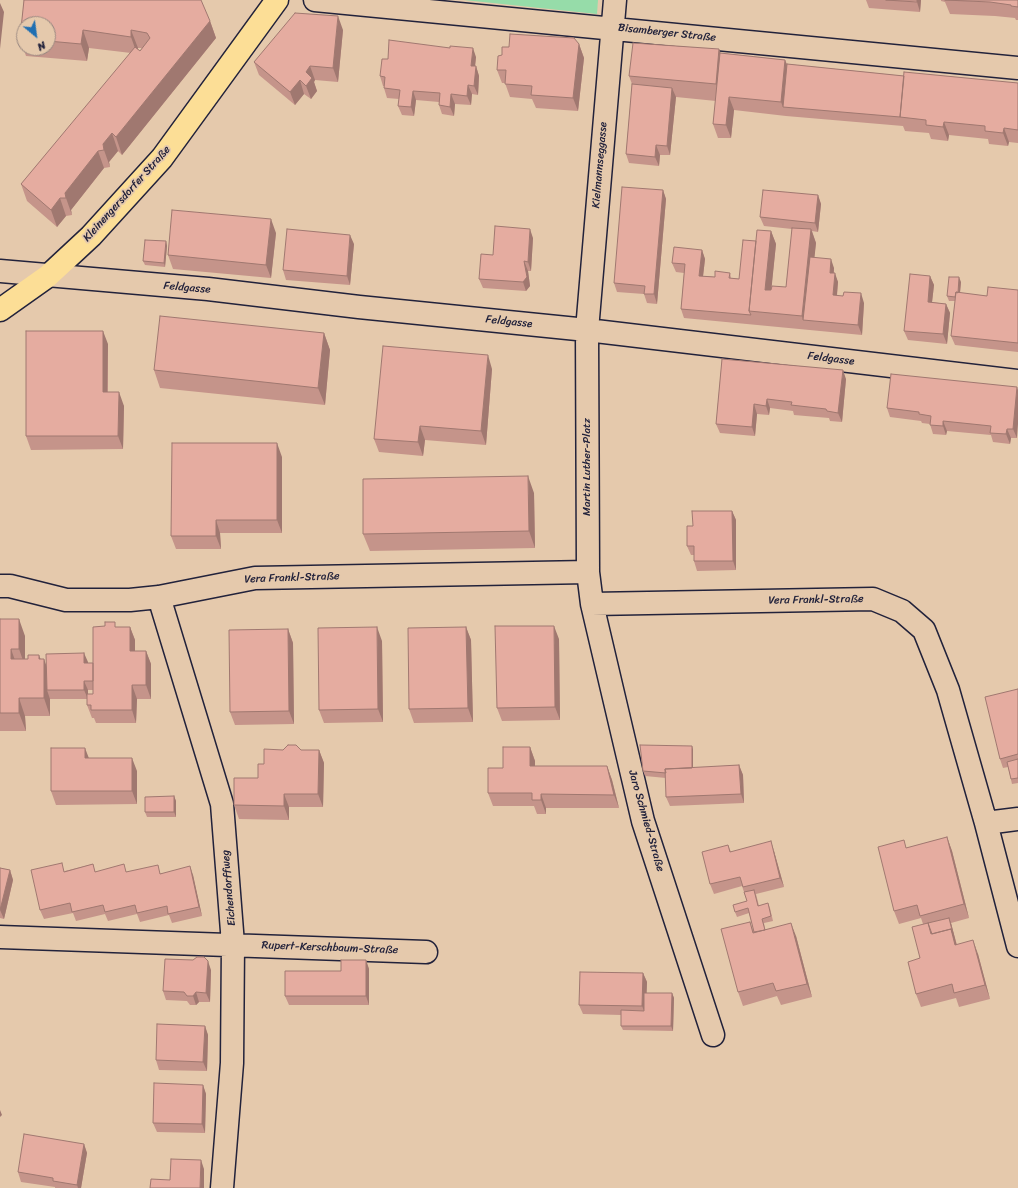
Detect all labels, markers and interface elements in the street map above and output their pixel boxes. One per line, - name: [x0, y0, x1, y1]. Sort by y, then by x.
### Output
- north arrow: [16, 16, 56, 56]
- street label: Bisamberger Straße: [617, 21, 717, 45]
- text: N: [34, 36, 50, 56]
- street label: Kielmannseggasse: [590, 121, 610, 209]
- street label: Kleinengersdorfer Straße: [81, 143, 173, 245]
- street label: Feldgasse: [163, 279, 211, 297]
- street label: Feldgasse: [485, 313, 533, 331]
- street label: Feldgasse: [807, 350, 855, 368]
- street label: Martin Luther-Platz: [580, 418, 594, 516]
- street label: Vera Frankl-Straße: [244, 570, 340, 586]
- street label: Vera Frankl-Straße: [768, 593, 864, 607]
- street label: Jaro Schmied-Straße: [625, 769, 667, 873]
- street label: Eichendorffweg: [219, 849, 239, 927]
- street label: Rupert-Kerschbaum-Straße: [261, 939, 399, 957]

